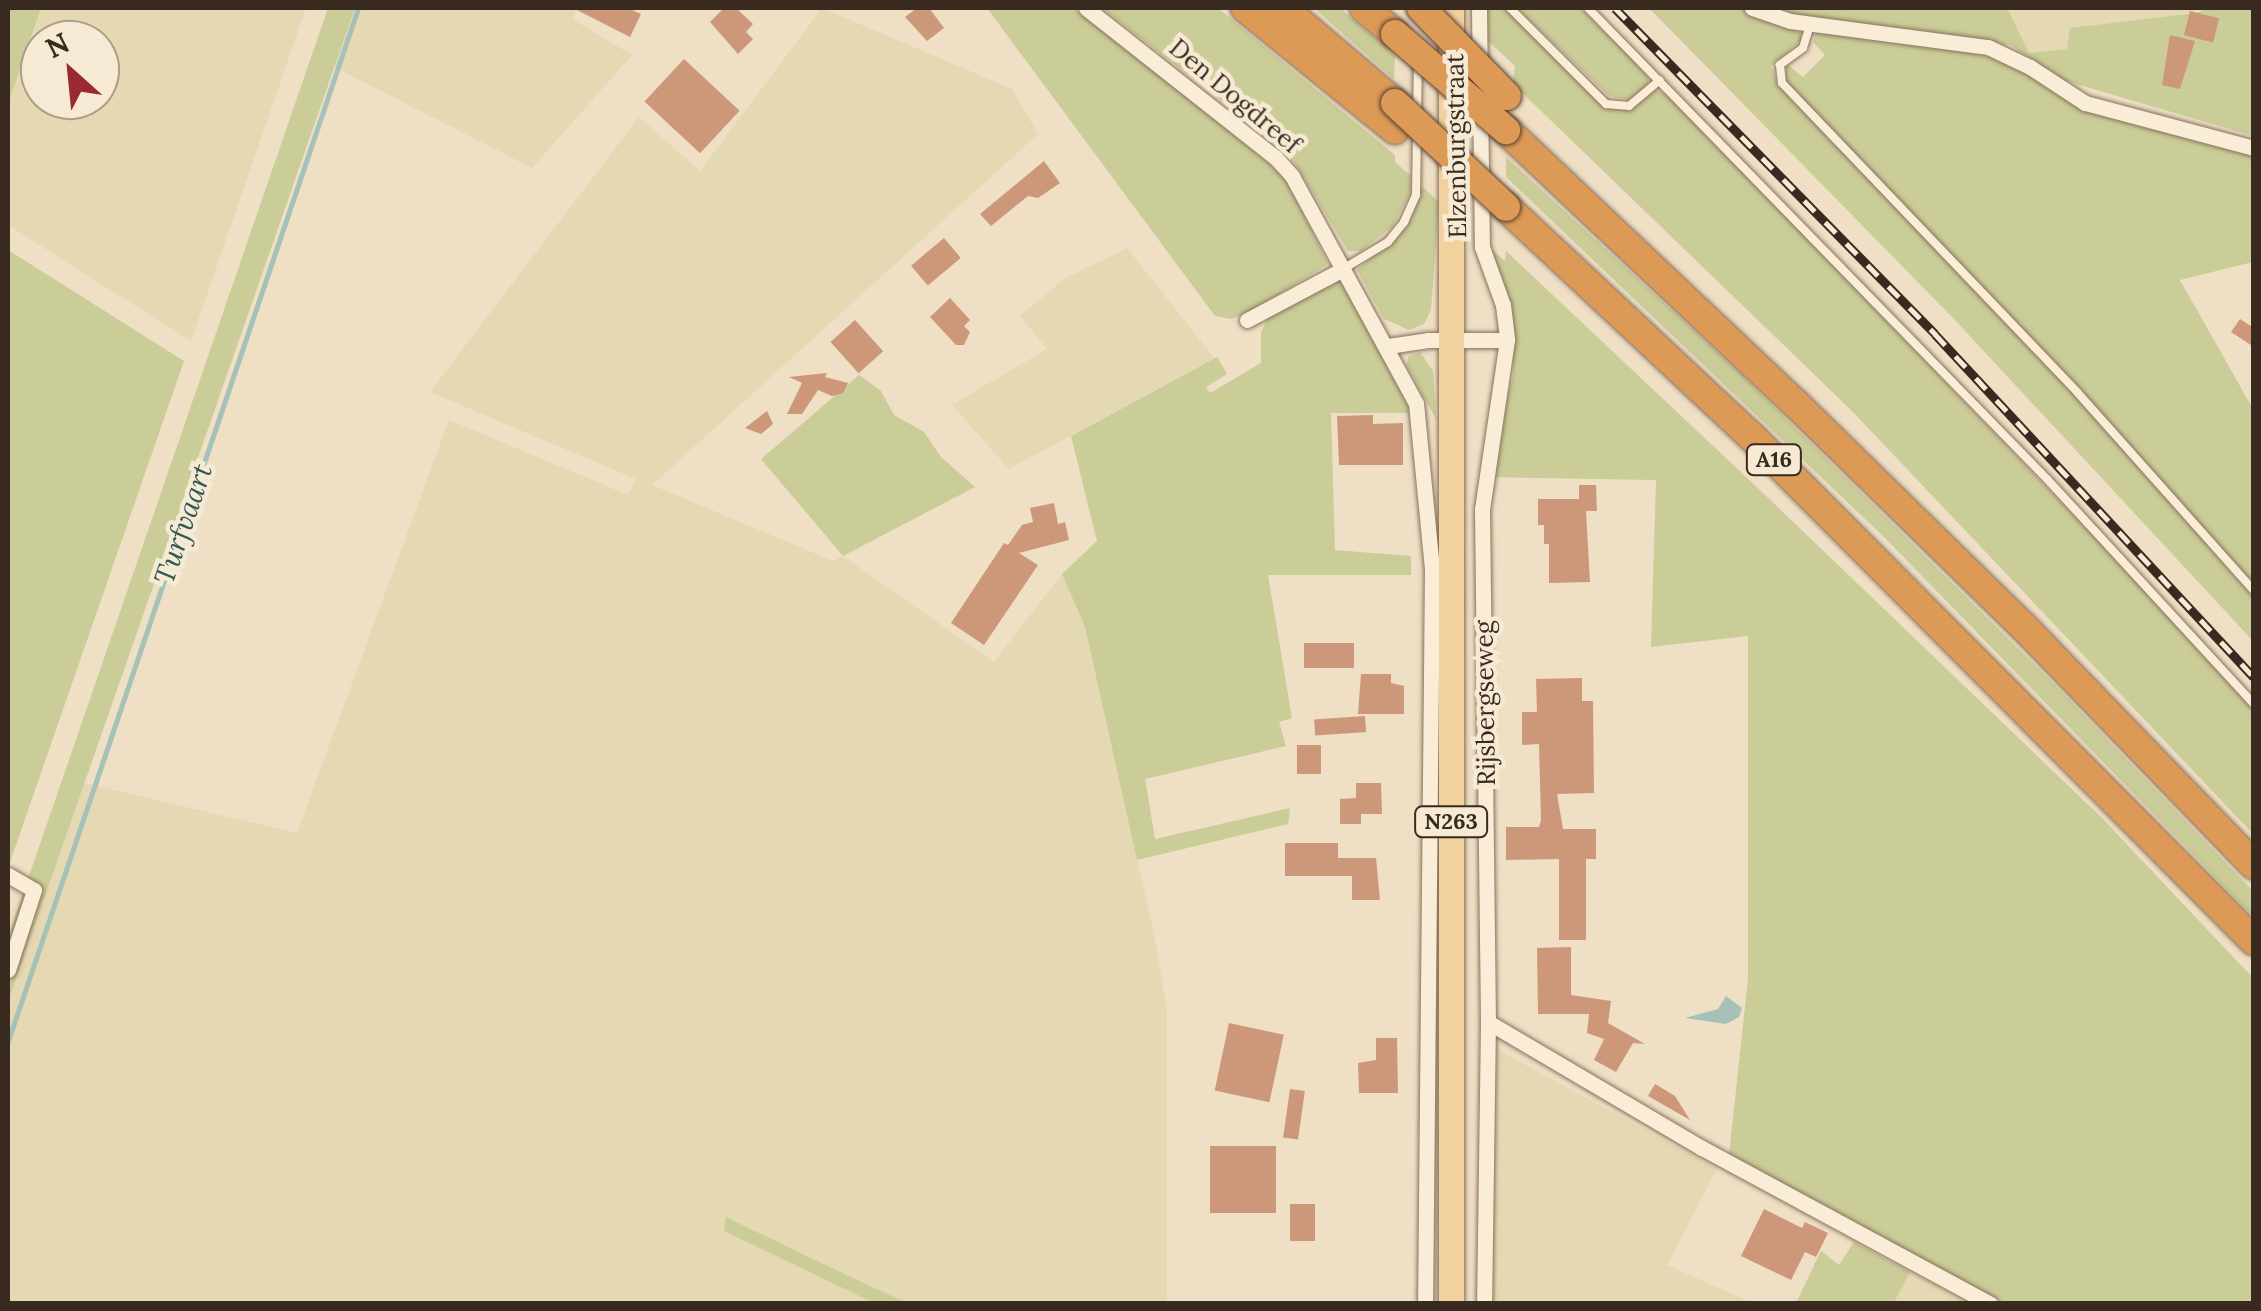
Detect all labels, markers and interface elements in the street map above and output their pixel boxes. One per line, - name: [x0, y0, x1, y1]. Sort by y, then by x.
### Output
- north arrow: [20, 20, 120, 120]
- text: N: [39, 24, 75, 66]
- street label: Den Dogdreef: [1163, 32, 1307, 160]
- street label: Elzenburgstraat: [1439, 53, 1473, 239]
- road number: A16: [1744, 443, 1804, 477]
- water label: Turfvaart: [147, 460, 219, 588]
- street label: Rijsbergseweg: [1469, 620, 1501, 786]
- road number: N263: [1414, 805, 1488, 839]

